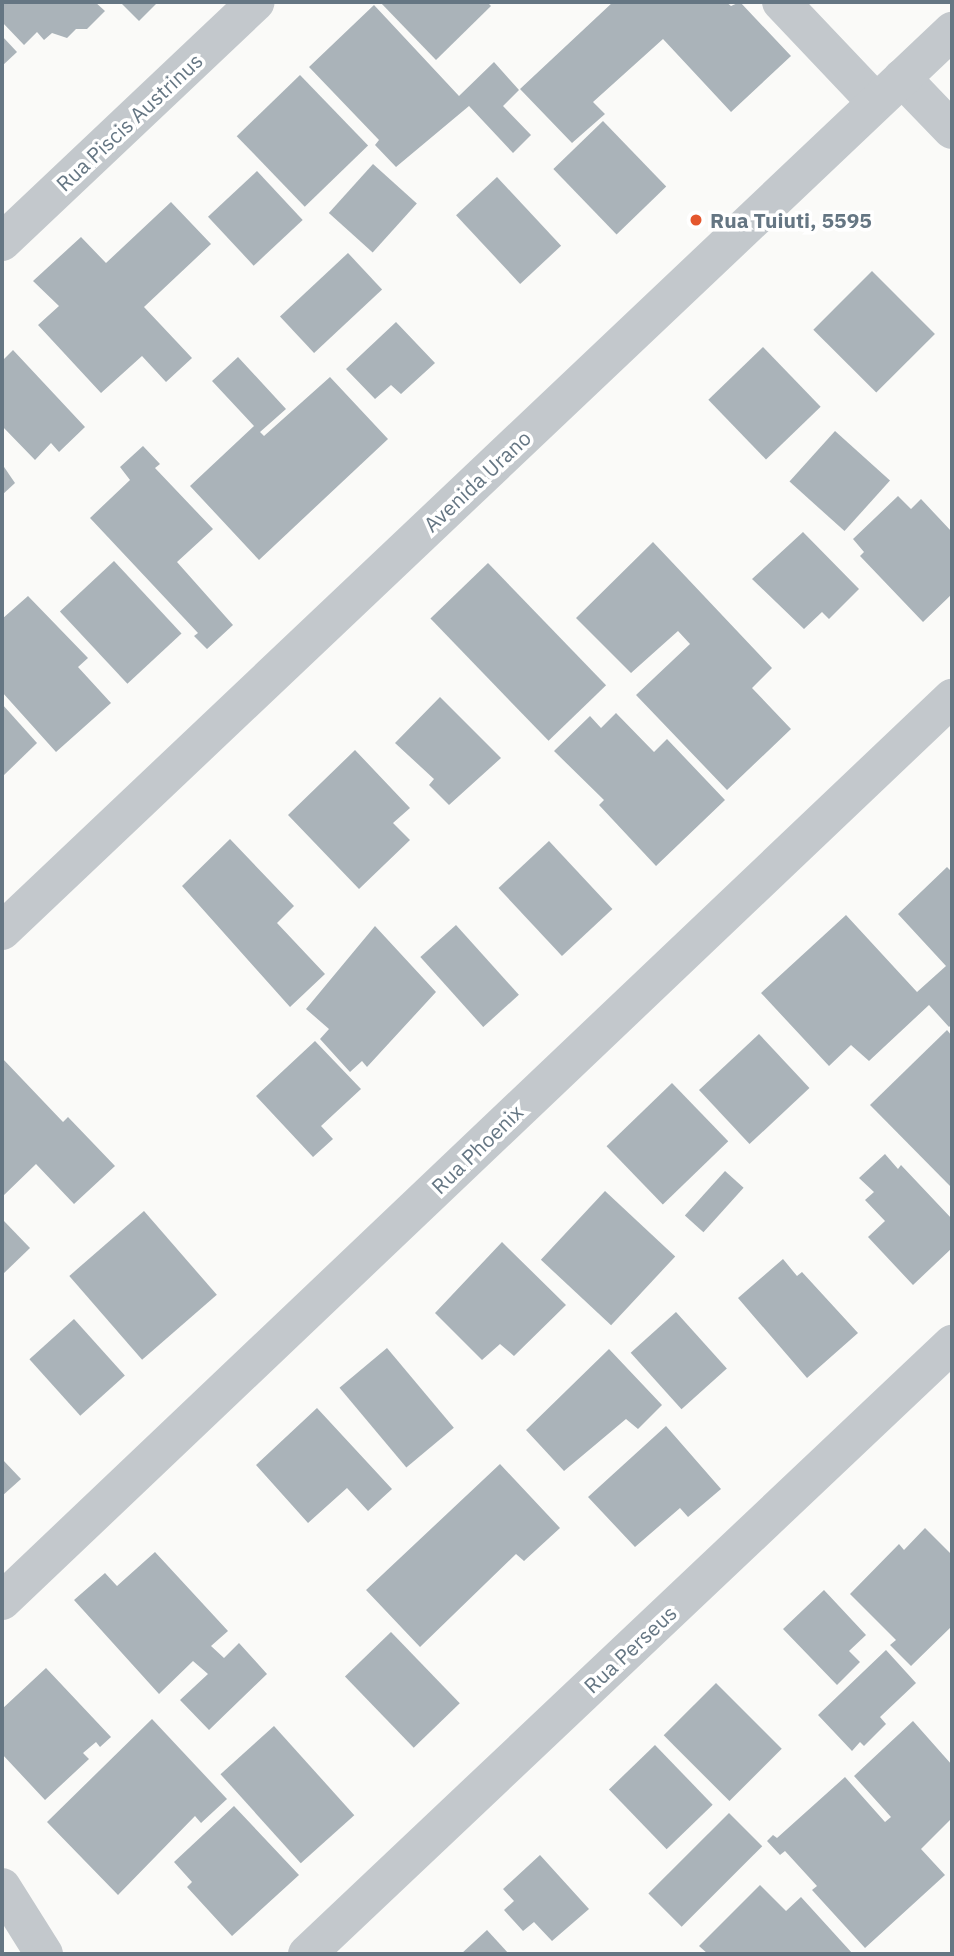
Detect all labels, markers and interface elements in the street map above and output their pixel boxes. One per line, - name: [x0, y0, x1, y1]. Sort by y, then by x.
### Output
- street label: Rua Piscis Austrinus: [51, 48, 207, 196]
- place label: Rua Tuiuti, 5595: [710, 207, 872, 233]
- marker: Rua Tuiuti, 5595: [688, 212, 704, 228]
- street label: Avenida Urano: [418, 425, 536, 537]
- street label: Rua Phoenix: [426, 1099, 528, 1199]
- street label: Rua Perseus: [579, 1600, 681, 1698]

